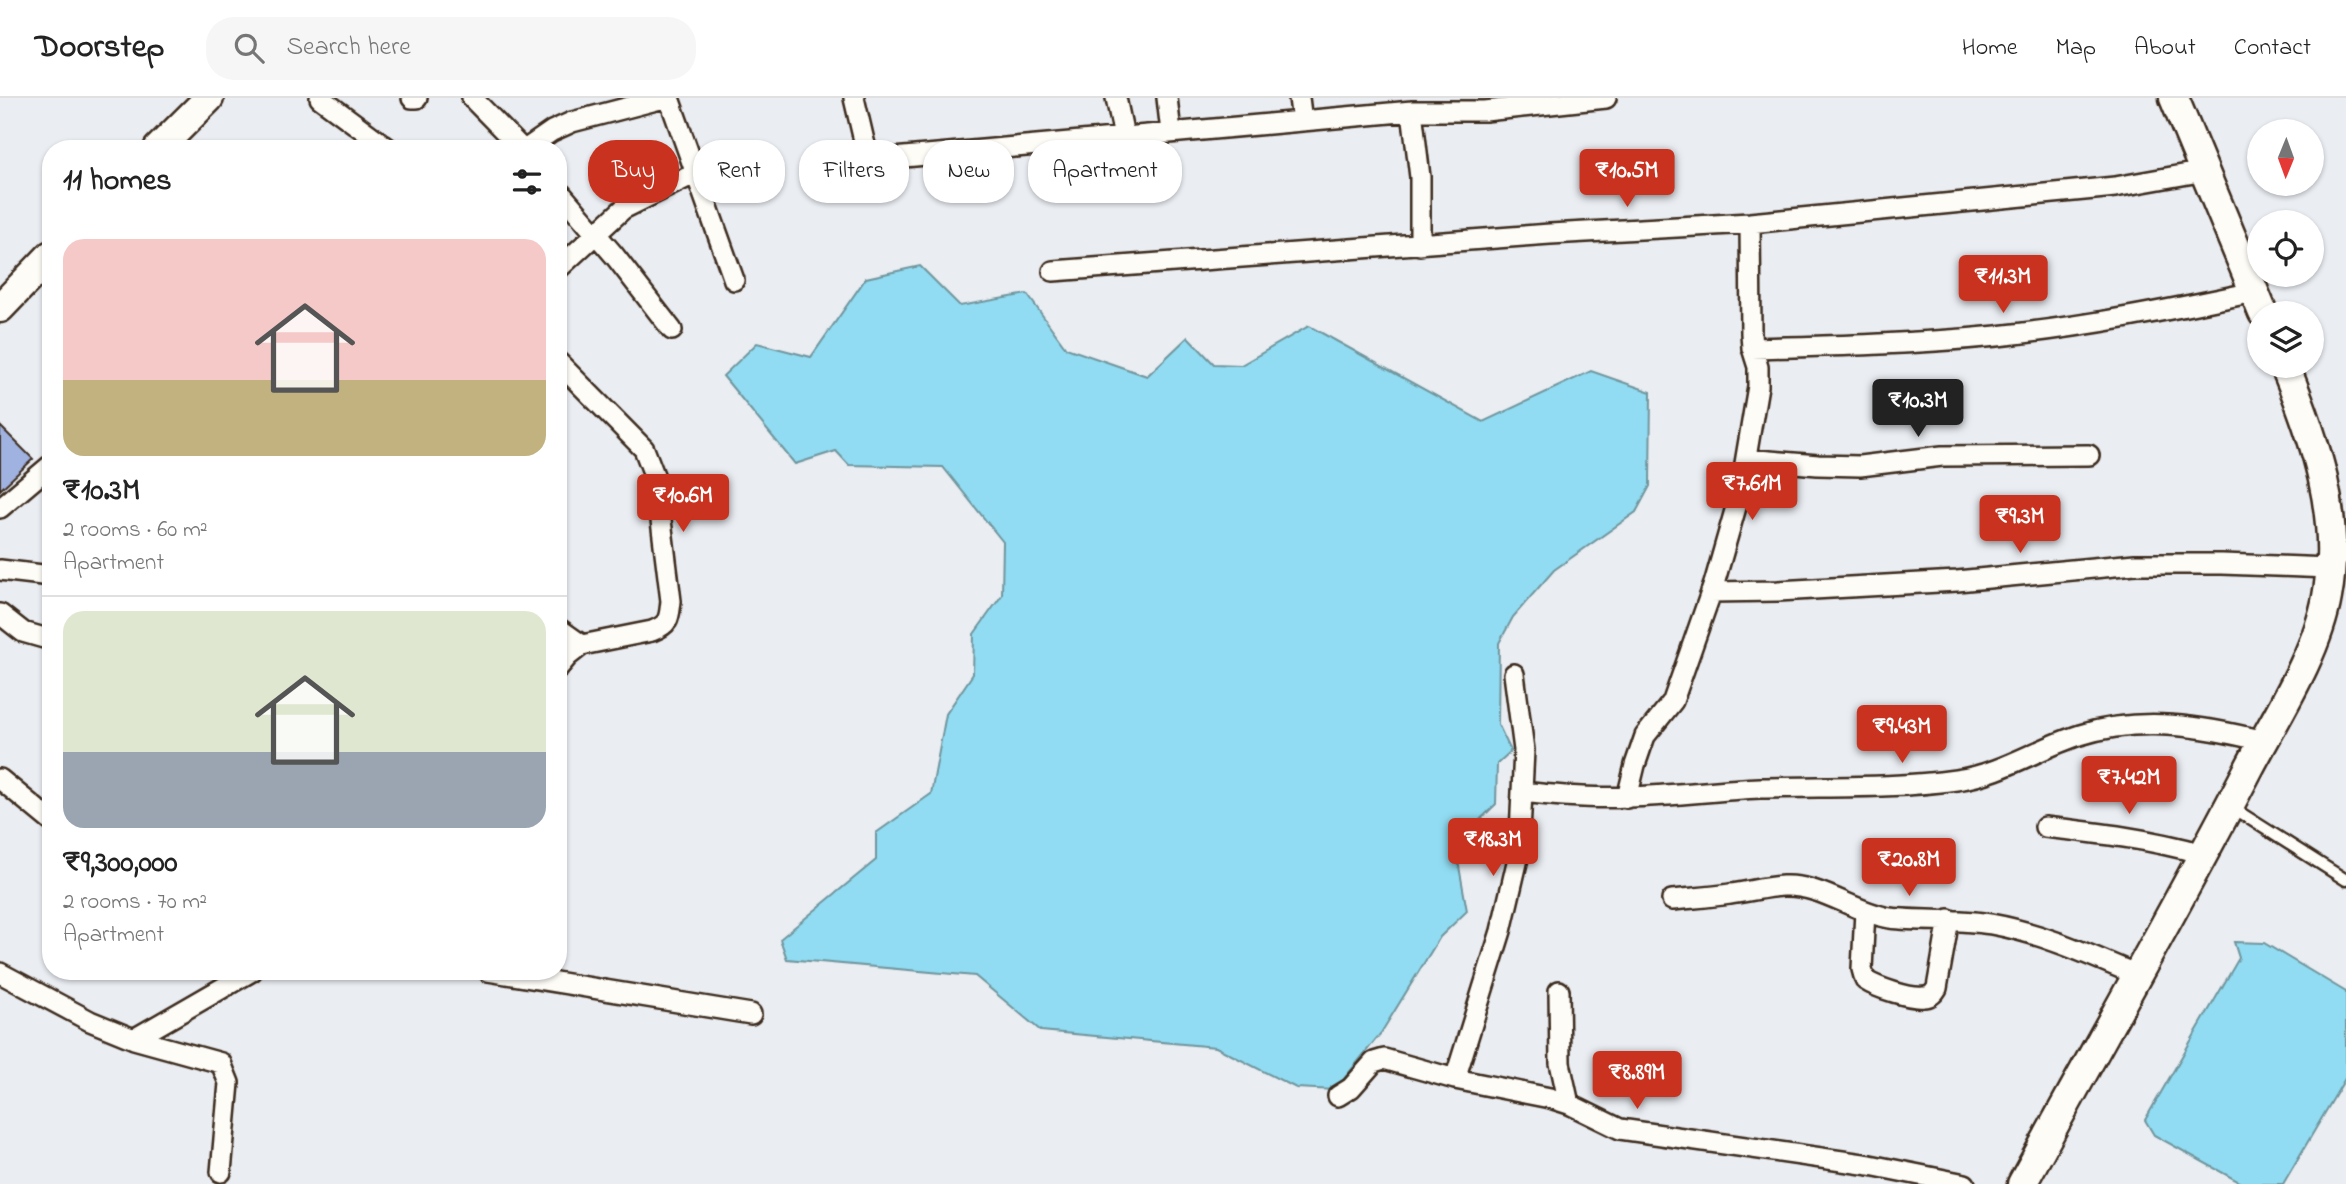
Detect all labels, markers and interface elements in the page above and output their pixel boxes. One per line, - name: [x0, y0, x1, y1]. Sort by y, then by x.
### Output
- search box: [206, 17, 696, 80]
- text: Doorstep: [35, 24, 164, 72]
- icon: search: [230, 29, 268, 67]
- text: Search here: [286, 29, 411, 67]
- text: Home: [1962, 31, 2018, 66]
- text: Map: [2056, 31, 2096, 66]
- text: About: [2134, 31, 2196, 66]
- text: Contact: [2234, 31, 2311, 66]
- north arrow: [2247, 119, 2324, 196]
- map controls: [2247, 119, 2324, 378]
- chip: Buy: [588, 140, 679, 203]
- chip: Rent: [693, 140, 785, 203]
- chip: Filters: [799, 140, 909, 203]
- chip: New: [923, 140, 1014, 203]
- chip: Apartment: [1028, 140, 1182, 203]
- pin: ₹10.5M: [1570, 150, 1684, 209]
- text: ₹10.5M: [1596, 155, 1658, 188]
- text: 11 homes: [63, 160, 171, 204]
- icon: filters: [508, 163, 546, 201]
- button: locate: [2247, 210, 2324, 287]
- pin: ₹11.3M: [1946, 256, 2060, 315]
- text: ₹11.3M: [1975, 261, 2031, 294]
- icon: home: [242, 285, 368, 411]
- button: layers: [2247, 301, 2324, 378]
- pin: ₹10.3M: [1861, 380, 1975, 439]
- text: ₹10.3M: [1888, 385, 1948, 418]
- pin: ₹7.61M: [1695, 462, 1809, 522]
- text: ₹7.61M: [1722, 468, 1782, 501]
- text: ₹10.3M: [63, 470, 140, 514]
- pin: ₹10.6M: [626, 474, 740, 534]
- text: ₹10.6M: [653, 480, 713, 513]
- pin: ₹9.3M: [1971, 496, 2069, 555]
- text: ₹9.3M: [1996, 501, 2044, 534]
- text: 2 rooms · 60 m²: [63, 514, 208, 547]
- text: Apartment: [63, 547, 164, 580]
- icon: home: [242, 657, 368, 783]
- pin: ₹9.43M: [1845, 706, 1959, 765]
- text: ₹9.43M: [1873, 711, 1931, 744]
- pin: ₹7.42M: [2072, 756, 2186, 816]
- text: ₹7.42M: [2098, 762, 2160, 795]
- pin: ₹18.3M: [1436, 818, 1550, 878]
- text: ₹18.3M: [1464, 824, 1522, 857]
- pin: ₹20.8M: [1852, 838, 1966, 898]
- text: ₹9,300,000: [63, 842, 178, 886]
- text: ₹20.8M: [1878, 844, 1940, 877]
- text: 2 rooms · 70 m²: [63, 886, 207, 919]
- text: Apartment: [63, 919, 164, 952]
- pin: ₹8.89M: [1580, 1052, 1694, 1111]
- text: ₹8.89M: [1609, 1057, 1665, 1090]

